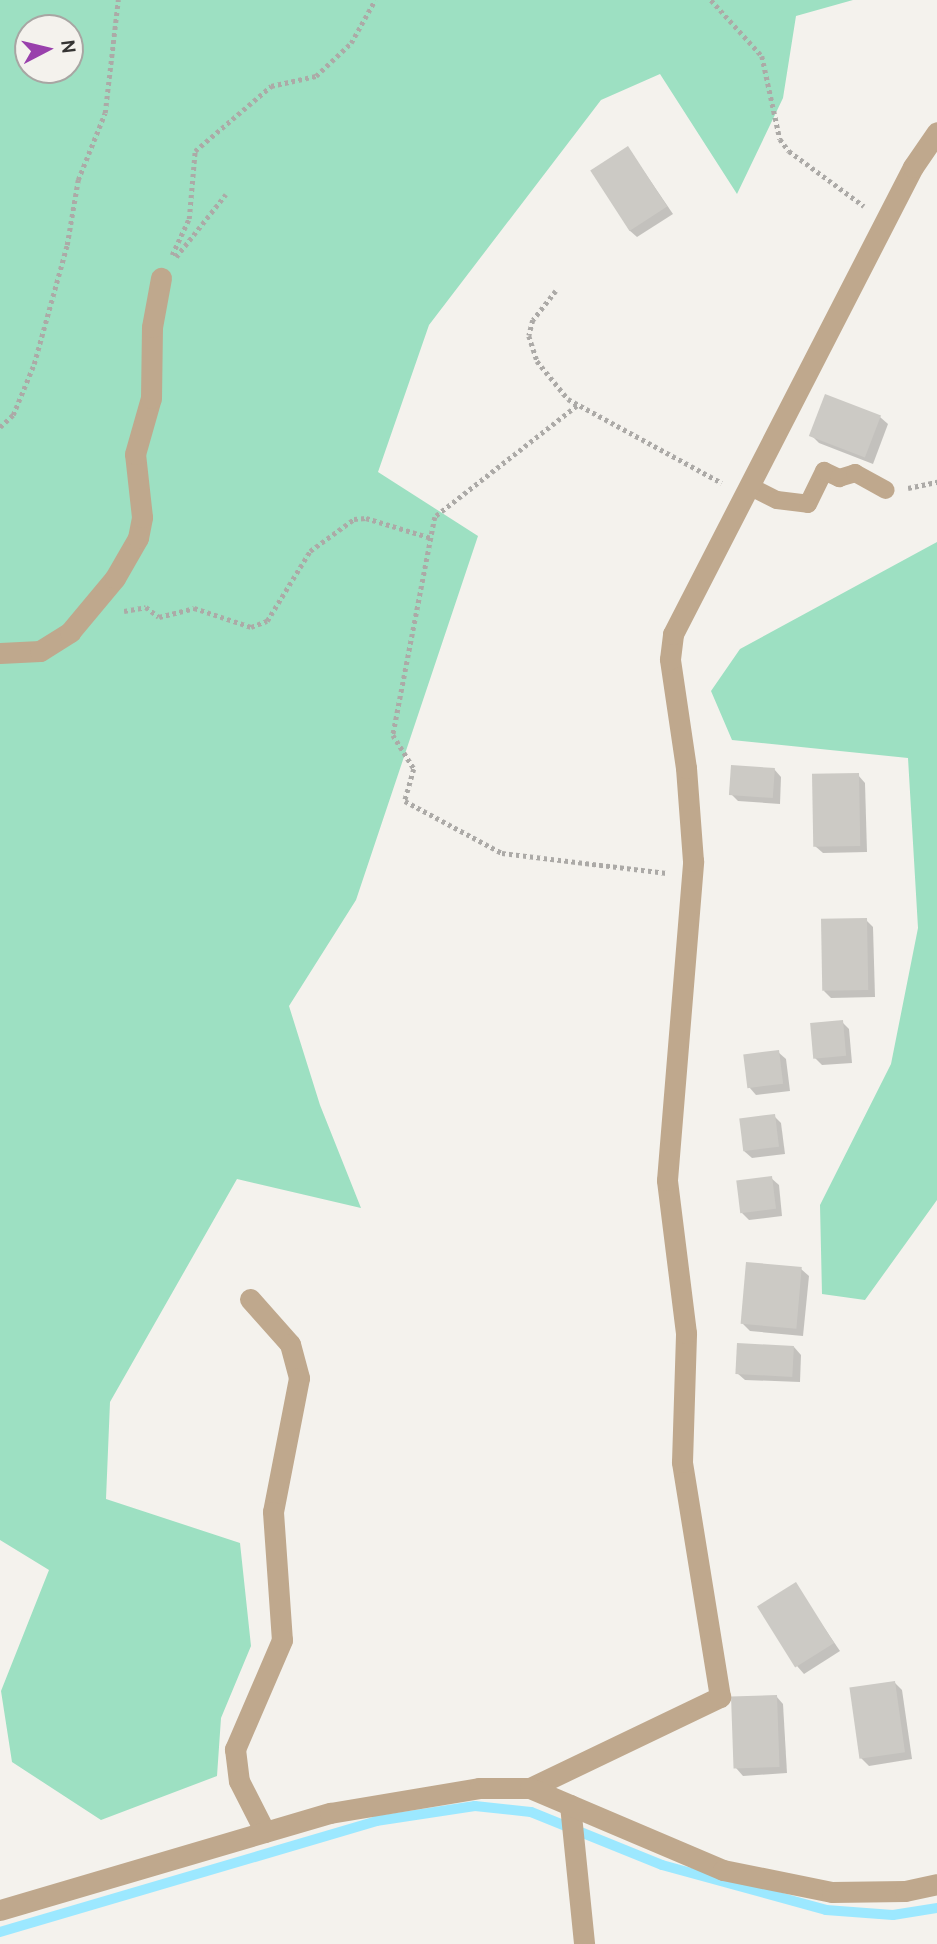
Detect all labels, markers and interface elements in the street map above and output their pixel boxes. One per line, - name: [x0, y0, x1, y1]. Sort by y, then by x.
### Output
- north arrow: [14, 14, 84, 84]
- text: N: [56, 39, 81, 55]

